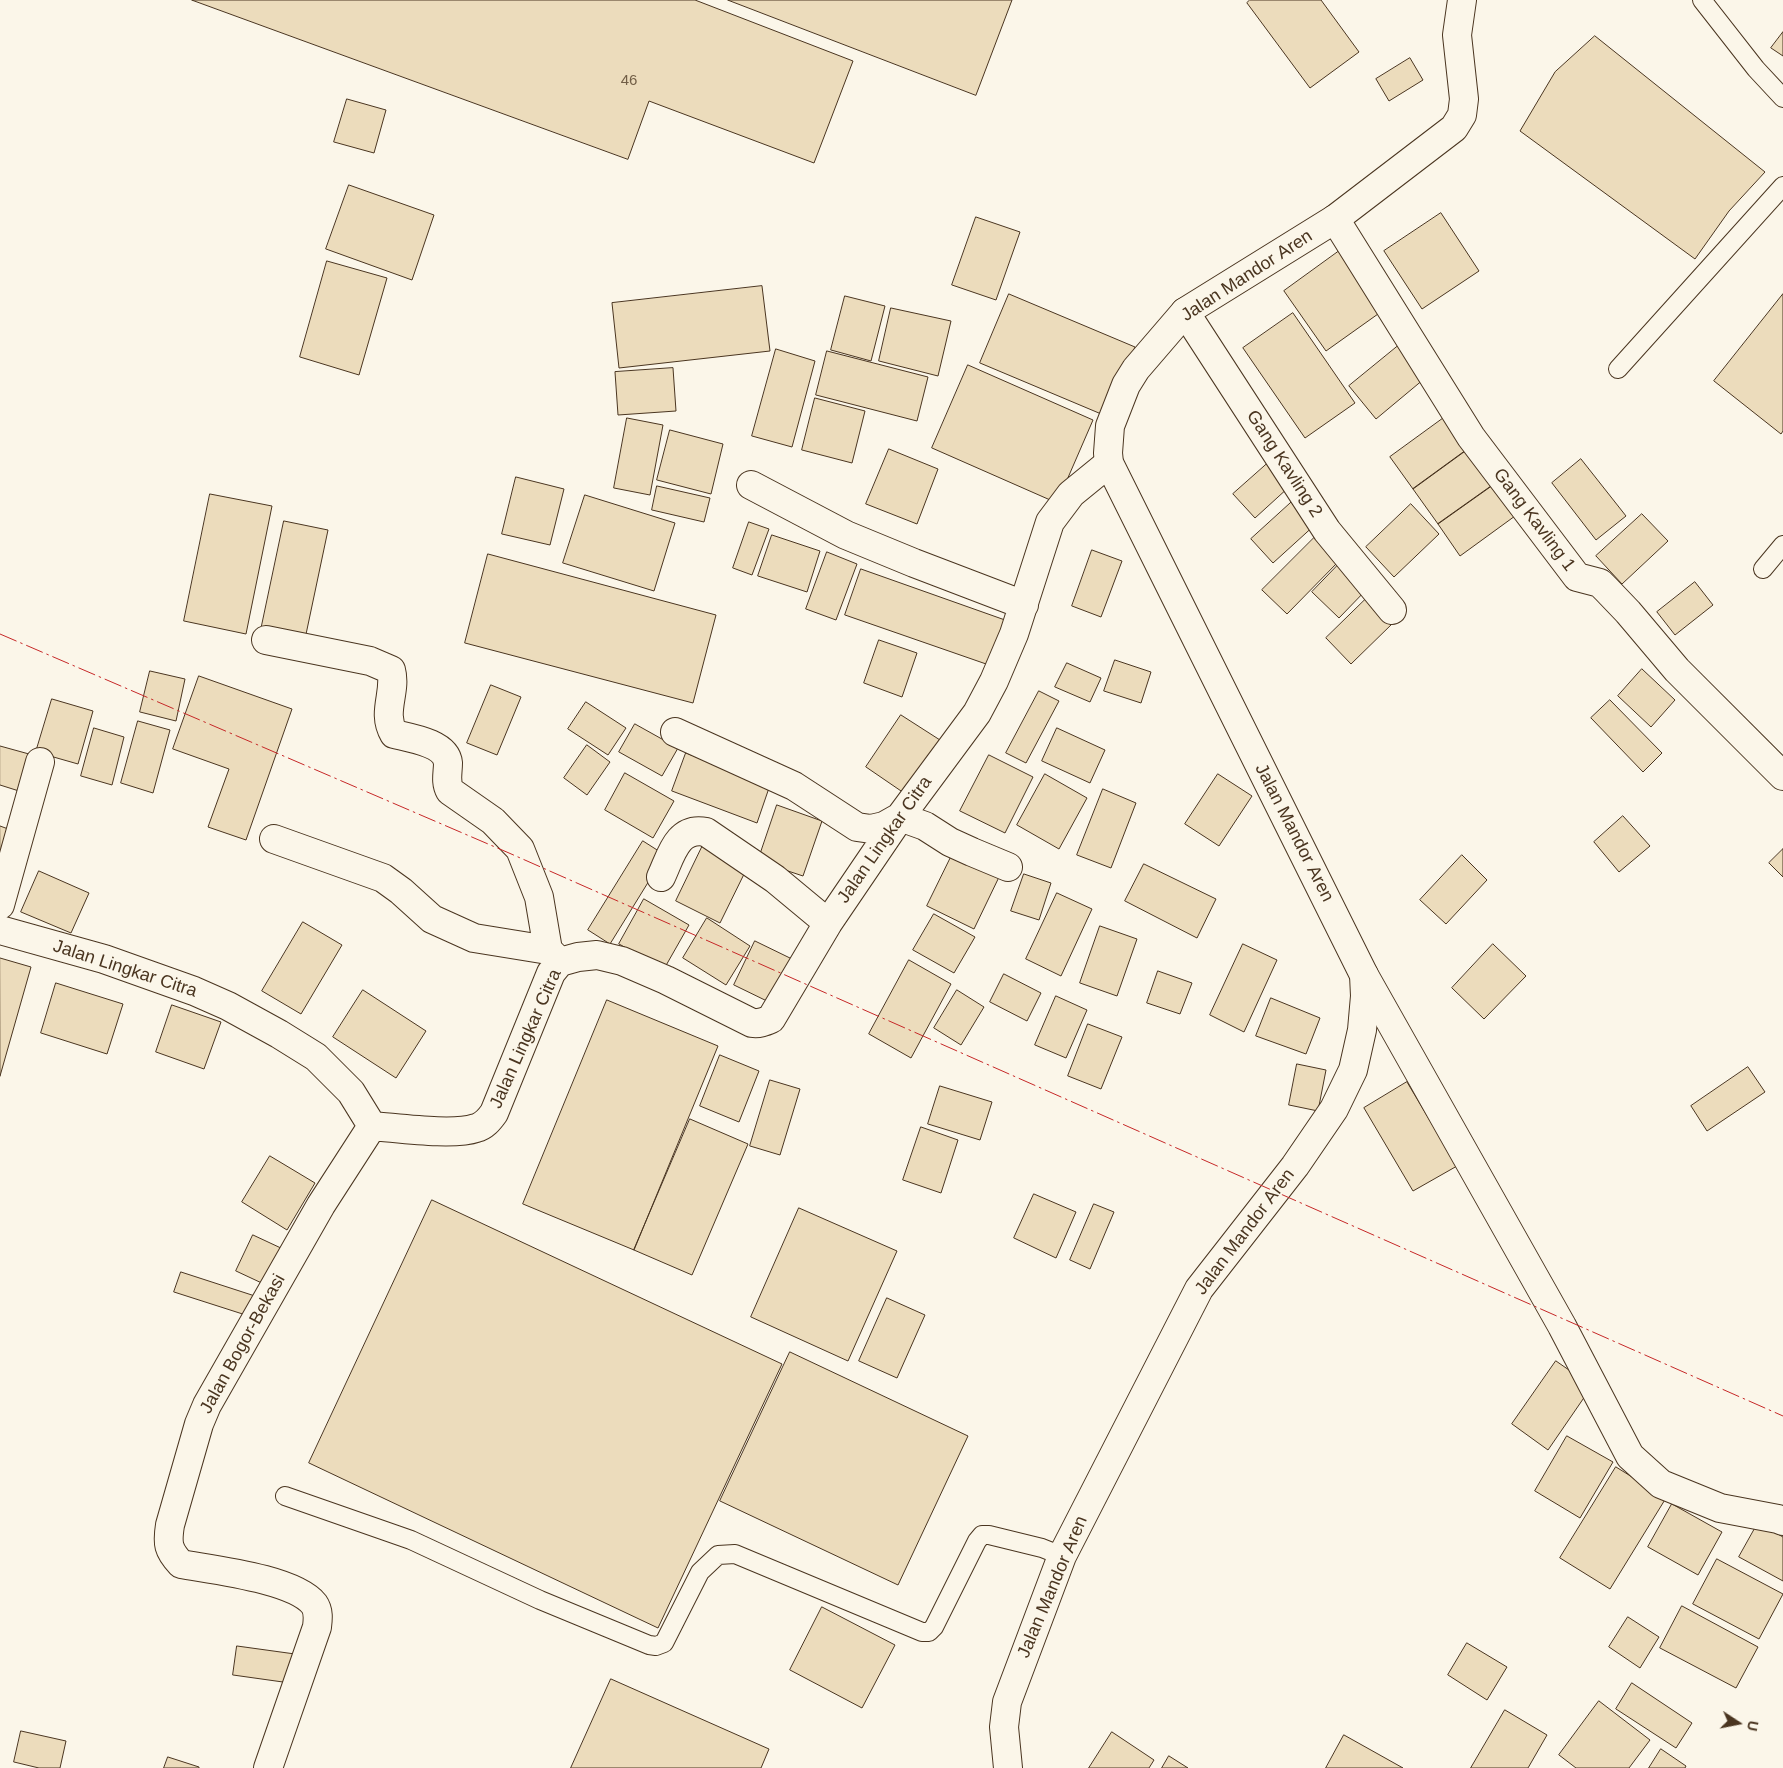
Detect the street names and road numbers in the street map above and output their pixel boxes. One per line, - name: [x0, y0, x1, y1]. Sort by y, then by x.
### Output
- street label: Jalan Mandor Aren: [1177, 226, 1317, 326]
- street label: Gang Kavling 2: [1241, 407, 1327, 521]
- street label: Gang Kavling 1: [1488, 464, 1580, 576]
- street label: Jalan Mandor Aren: [1250, 760, 1338, 906]
- street label: Jalan Lingkar Citra: [833, 772, 937, 908]
- street label: Jalan Lingkar Citra: [50, 936, 200, 1002]
- street label: Jalan Lingkar Citra: [486, 966, 566, 1112]
- street label: Jalan Mandor Aren: [1191, 1165, 1299, 1299]
- street label: Jalan Bogor-Bekasi: [196, 1271, 290, 1417]
- street label: Jalan Mandor Aren: [1013, 1513, 1093, 1661]

